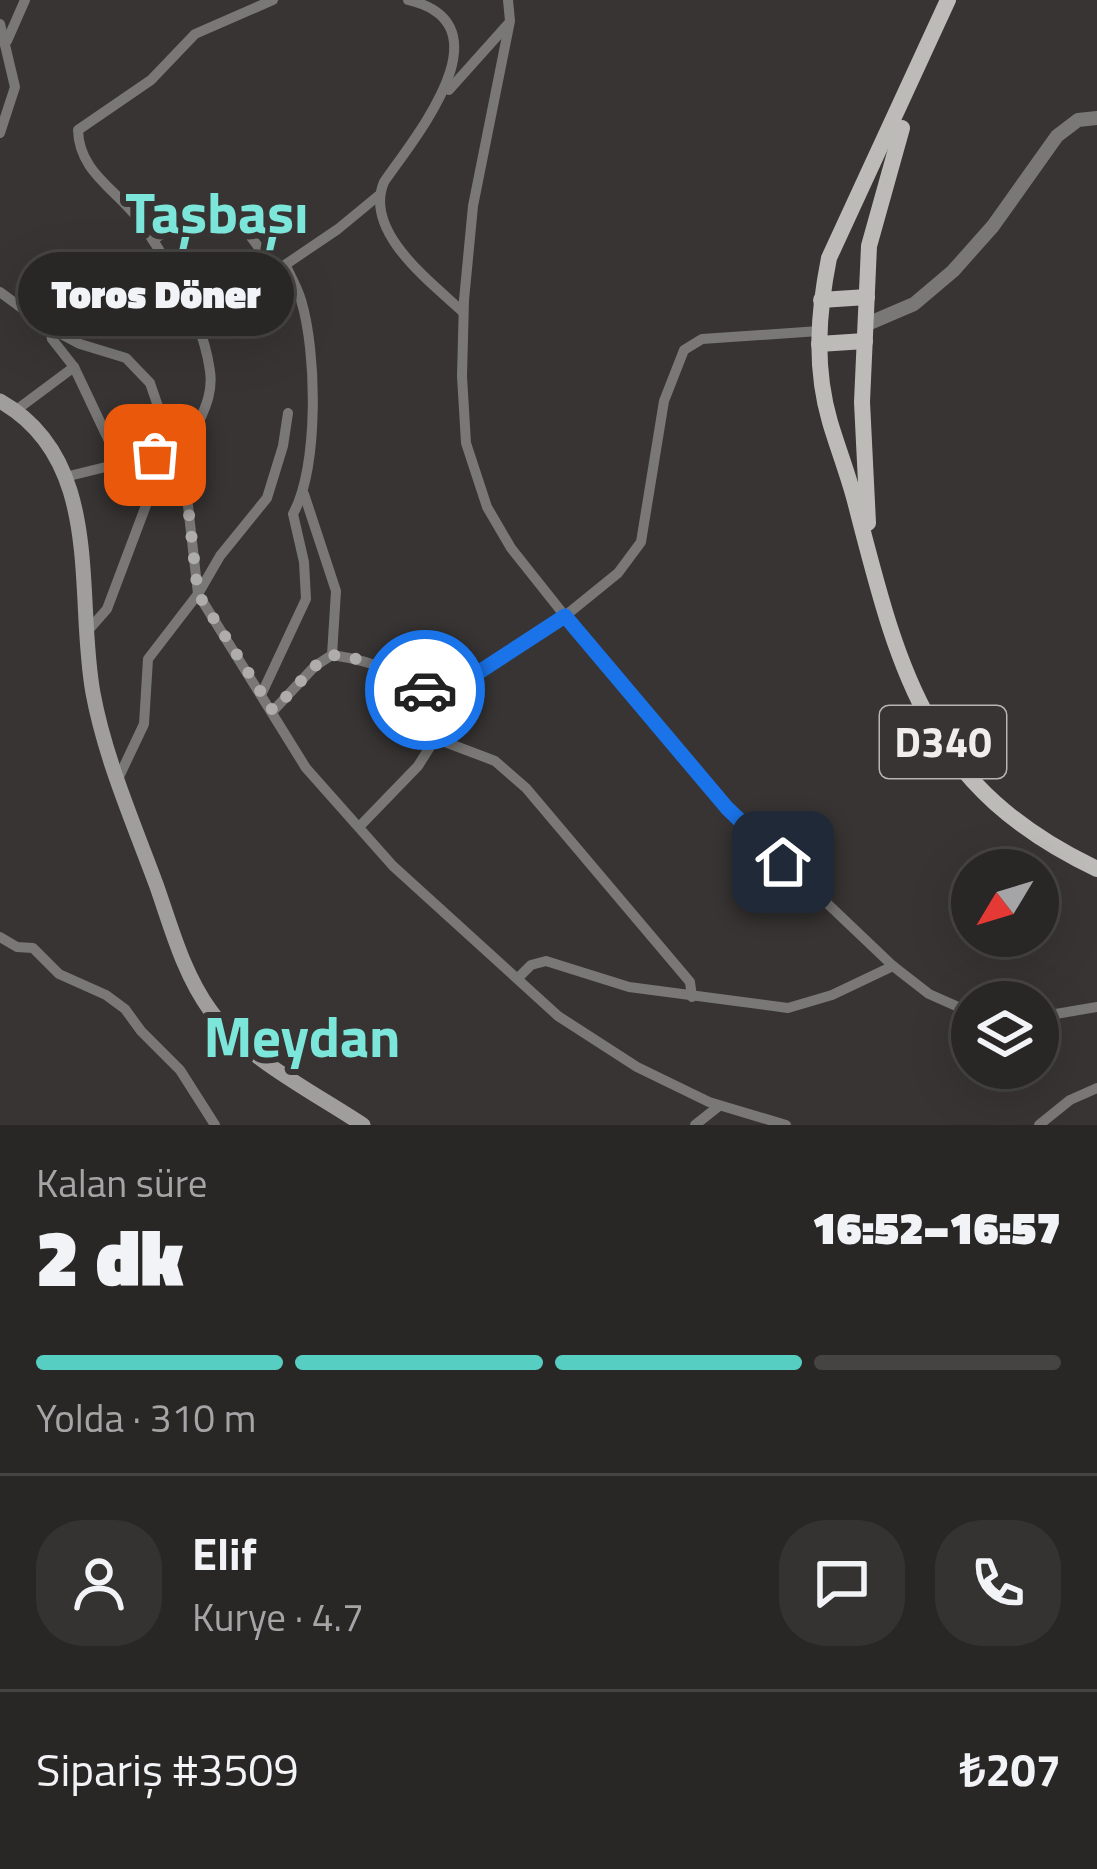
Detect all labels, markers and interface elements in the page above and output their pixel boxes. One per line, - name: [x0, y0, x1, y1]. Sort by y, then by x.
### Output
- district label: Taşbaşı: [125, 168, 309, 255]
- callout: Toros Döner: [17, 251, 293, 335]
- text: Toros Döner: [51, 264, 261, 323]
- pin: [104, 404, 206, 506]
- icon: bag: [122, 422, 188, 488]
- courier: [365, 630, 485, 750]
- icon: car: [392, 657, 458, 723]
- road number: D340: [880, 706, 1006, 778]
- pin: [732, 811, 834, 913]
- icon: home: [750, 829, 816, 895]
- north arrow: [951, 849, 1059, 957]
- map controls: [951, 849, 1059, 1089]
- button: layers: [951, 981, 1059, 1089]
- district label: Meydan: [203, 992, 401, 1079]
- text: Kalan süre: [36, 1153, 207, 1212]
- text: 16:52–16:57: [812, 1193, 1061, 1261]
- text: 2 dk: [36, 1198, 183, 1316]
- text: Yolda · 310 m: [36, 1388, 256, 1447]
- text: Elif: [192, 1519, 257, 1587]
- button: person: [36, 1520, 162, 1646]
- button: chat: [779, 1520, 905, 1646]
- button: phone: [935, 1520, 1061, 1646]
- text: Kurye · 4.7: [192, 1587, 364, 1646]
- text: Sipariş #3509: [36, 1735, 299, 1803]
- text: ₺207: [960, 1735, 1061, 1803]

